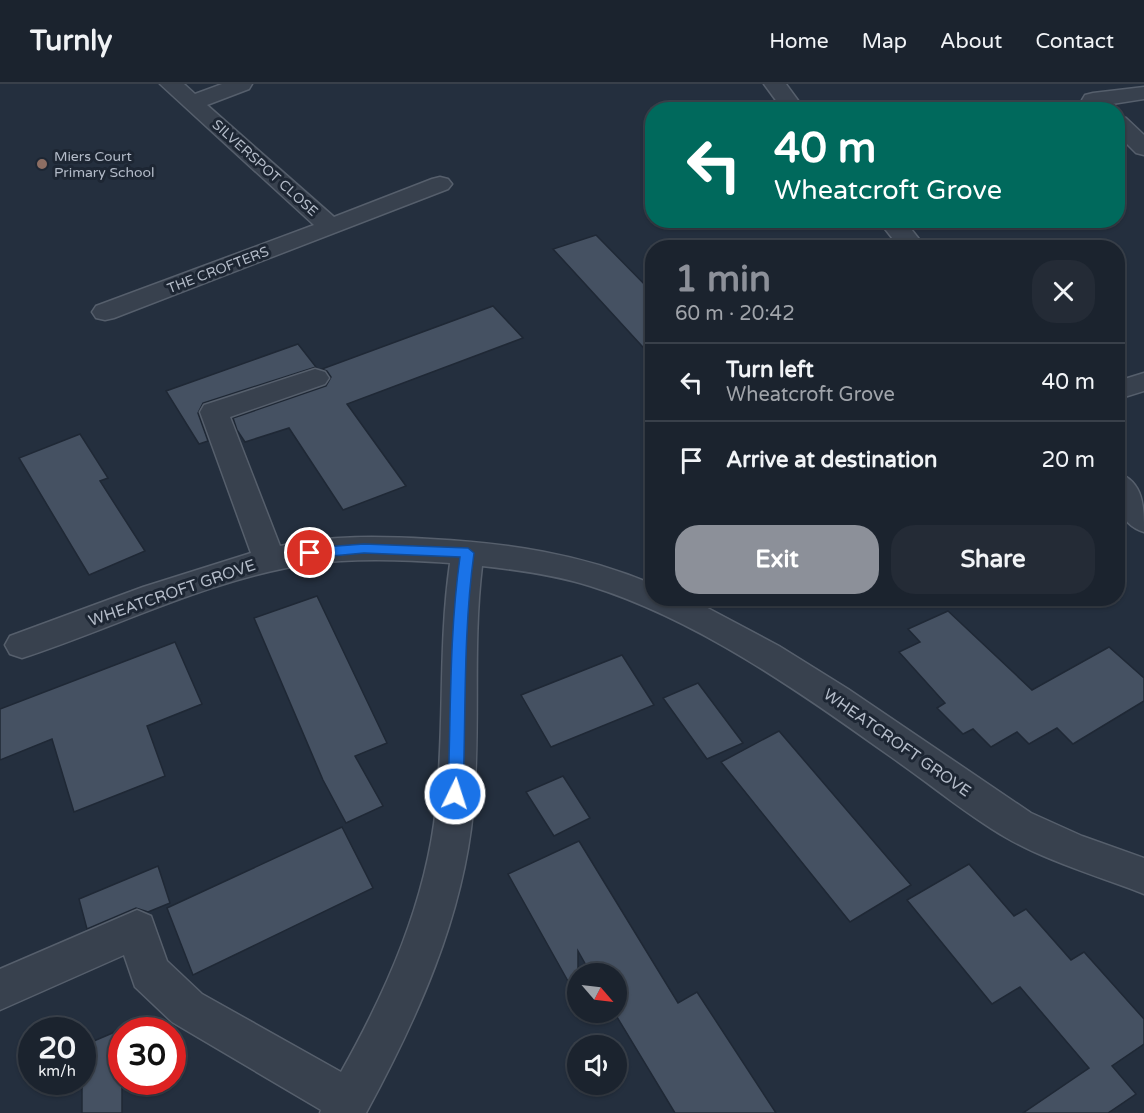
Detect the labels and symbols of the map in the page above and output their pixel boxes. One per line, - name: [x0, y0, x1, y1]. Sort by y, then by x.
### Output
- street label: SILVERSPOT CLOSE: [209, 116, 321, 220]
- place label: Miers Court Primary School: [54, 148, 155, 181]
- marker: Miers Court Primary School: [35, 157, 49, 171]
- street label: THE CROFTERS: [165, 243, 271, 297]
- pin: [284, 527, 335, 578]
- street label: WHEATCROFT GROVE: [86, 555, 258, 631]
- street label: WHEATCROFT GROVE: [819, 684, 975, 802]
- position arrow: [423, 762, 487, 826]
- north arrow: [567, 963, 627, 1023]
- speed limit sign: 30: [108, 1017, 186, 1095]

